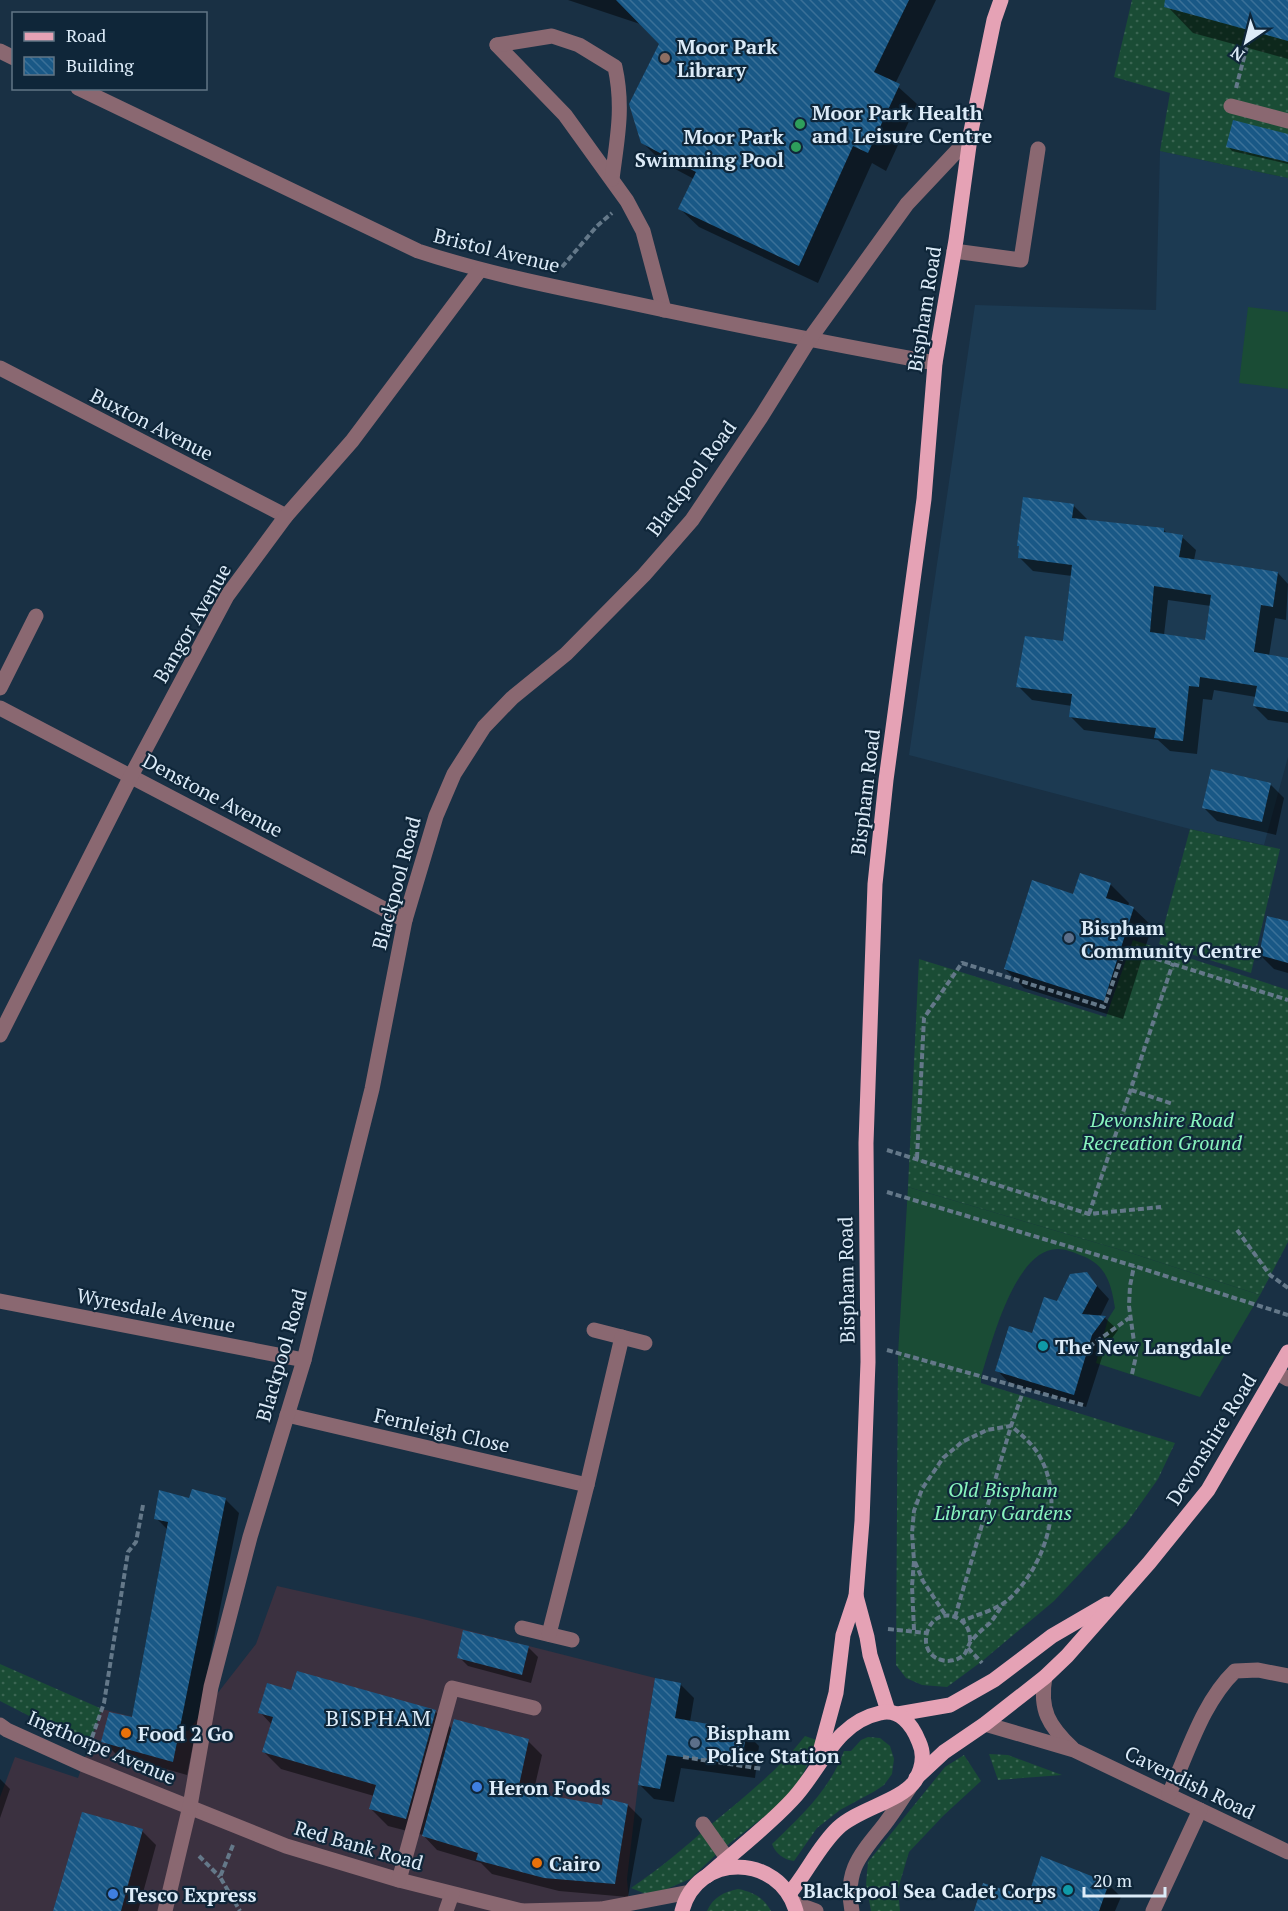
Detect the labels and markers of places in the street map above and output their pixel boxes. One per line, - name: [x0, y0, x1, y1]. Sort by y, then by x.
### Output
- place label: Moor Park Library: [677, 33, 778, 83]
- marker: Moor Park Library: [658, 51, 672, 65]
- place label: Moor Park Health and Leisure Centre: [812, 99, 993, 149]
- marker: Moor Park Health and Leisure Centre: [793, 117, 807, 131]
- place label: Moor Park Swimming Pool: [635, 123, 784, 173]
- marker: Moor Park Swimming Pool: [789, 140, 803, 154]
- place label: Bispham Community Centre: [1081, 914, 1262, 964]
- marker: Bispham Community Centre: [1062, 931, 1076, 945]
- place label: The New Langdale: [1055, 1333, 1232, 1360]
- marker: The New Langdale: [1036, 1339, 1050, 1353]
- place label: Bispham Police Station: [707, 1719, 840, 1769]
- place label: Food 2 Go: [138, 1720, 234, 1747]
- marker: Food 2 Go: [119, 1726, 133, 1740]
- marker: Bispham Police Station: [688, 1736, 702, 1750]
- place label: Heron Foods: [489, 1774, 610, 1801]
- marker: Heron Foods: [470, 1780, 484, 1794]
- place label: Cairo: [549, 1850, 600, 1877]
- marker: Cairo: [530, 1856, 544, 1870]
- place label: Blackpool Sea Cadet Corps: [803, 1877, 1056, 1904]
- place label: Tesco Express: [125, 1881, 257, 1908]
- marker: Blackpool Sea Cadet Corps: [1061, 1883, 1075, 1897]
- marker: Tesco Express: [106, 1887, 120, 1901]

